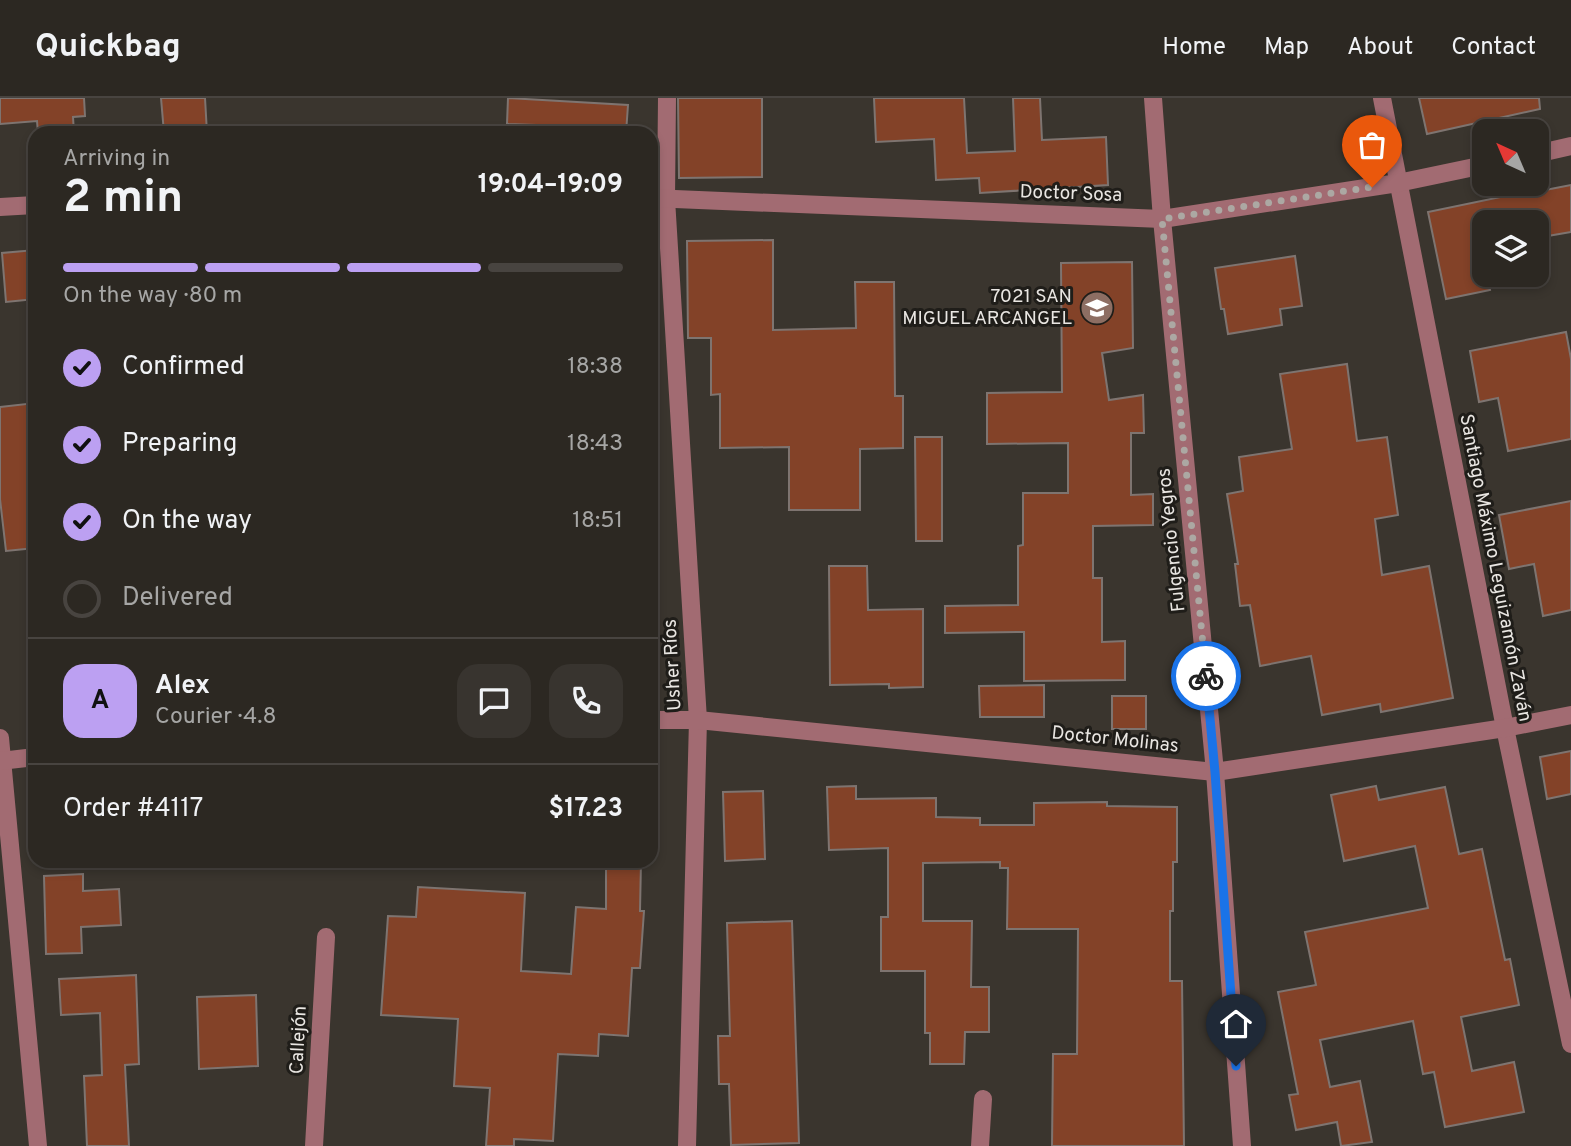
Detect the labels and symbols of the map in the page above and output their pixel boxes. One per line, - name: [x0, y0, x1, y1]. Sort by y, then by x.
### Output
- pin: [1342, 115, 1402, 187]
- north arrow: [1472, 119, 1549, 196]
- street label: Doctor Sosa: [1019, 180, 1123, 208]
- place label: 7021 SAN MIGUEL ARCANGEL: [902, 285, 1072, 331]
- school or university icon: 7021 SAN MIGUEL ARCANGEL: [1078, 289, 1116, 327]
- street label: Santiago Máximo Leguizamón Zaván: [1453, 412, 1537, 724]
- street label: Fulgencio Yegros: [1153, 467, 1191, 613]
- street label: Usher Ríos: [659, 618, 687, 712]
- courier: [1171, 641, 1241, 711]
- street label: Doctor Molinas: [1050, 721, 1180, 759]
- pin: [1206, 994, 1266, 1066]
- street label: Callejón: [285, 1005, 313, 1075]

